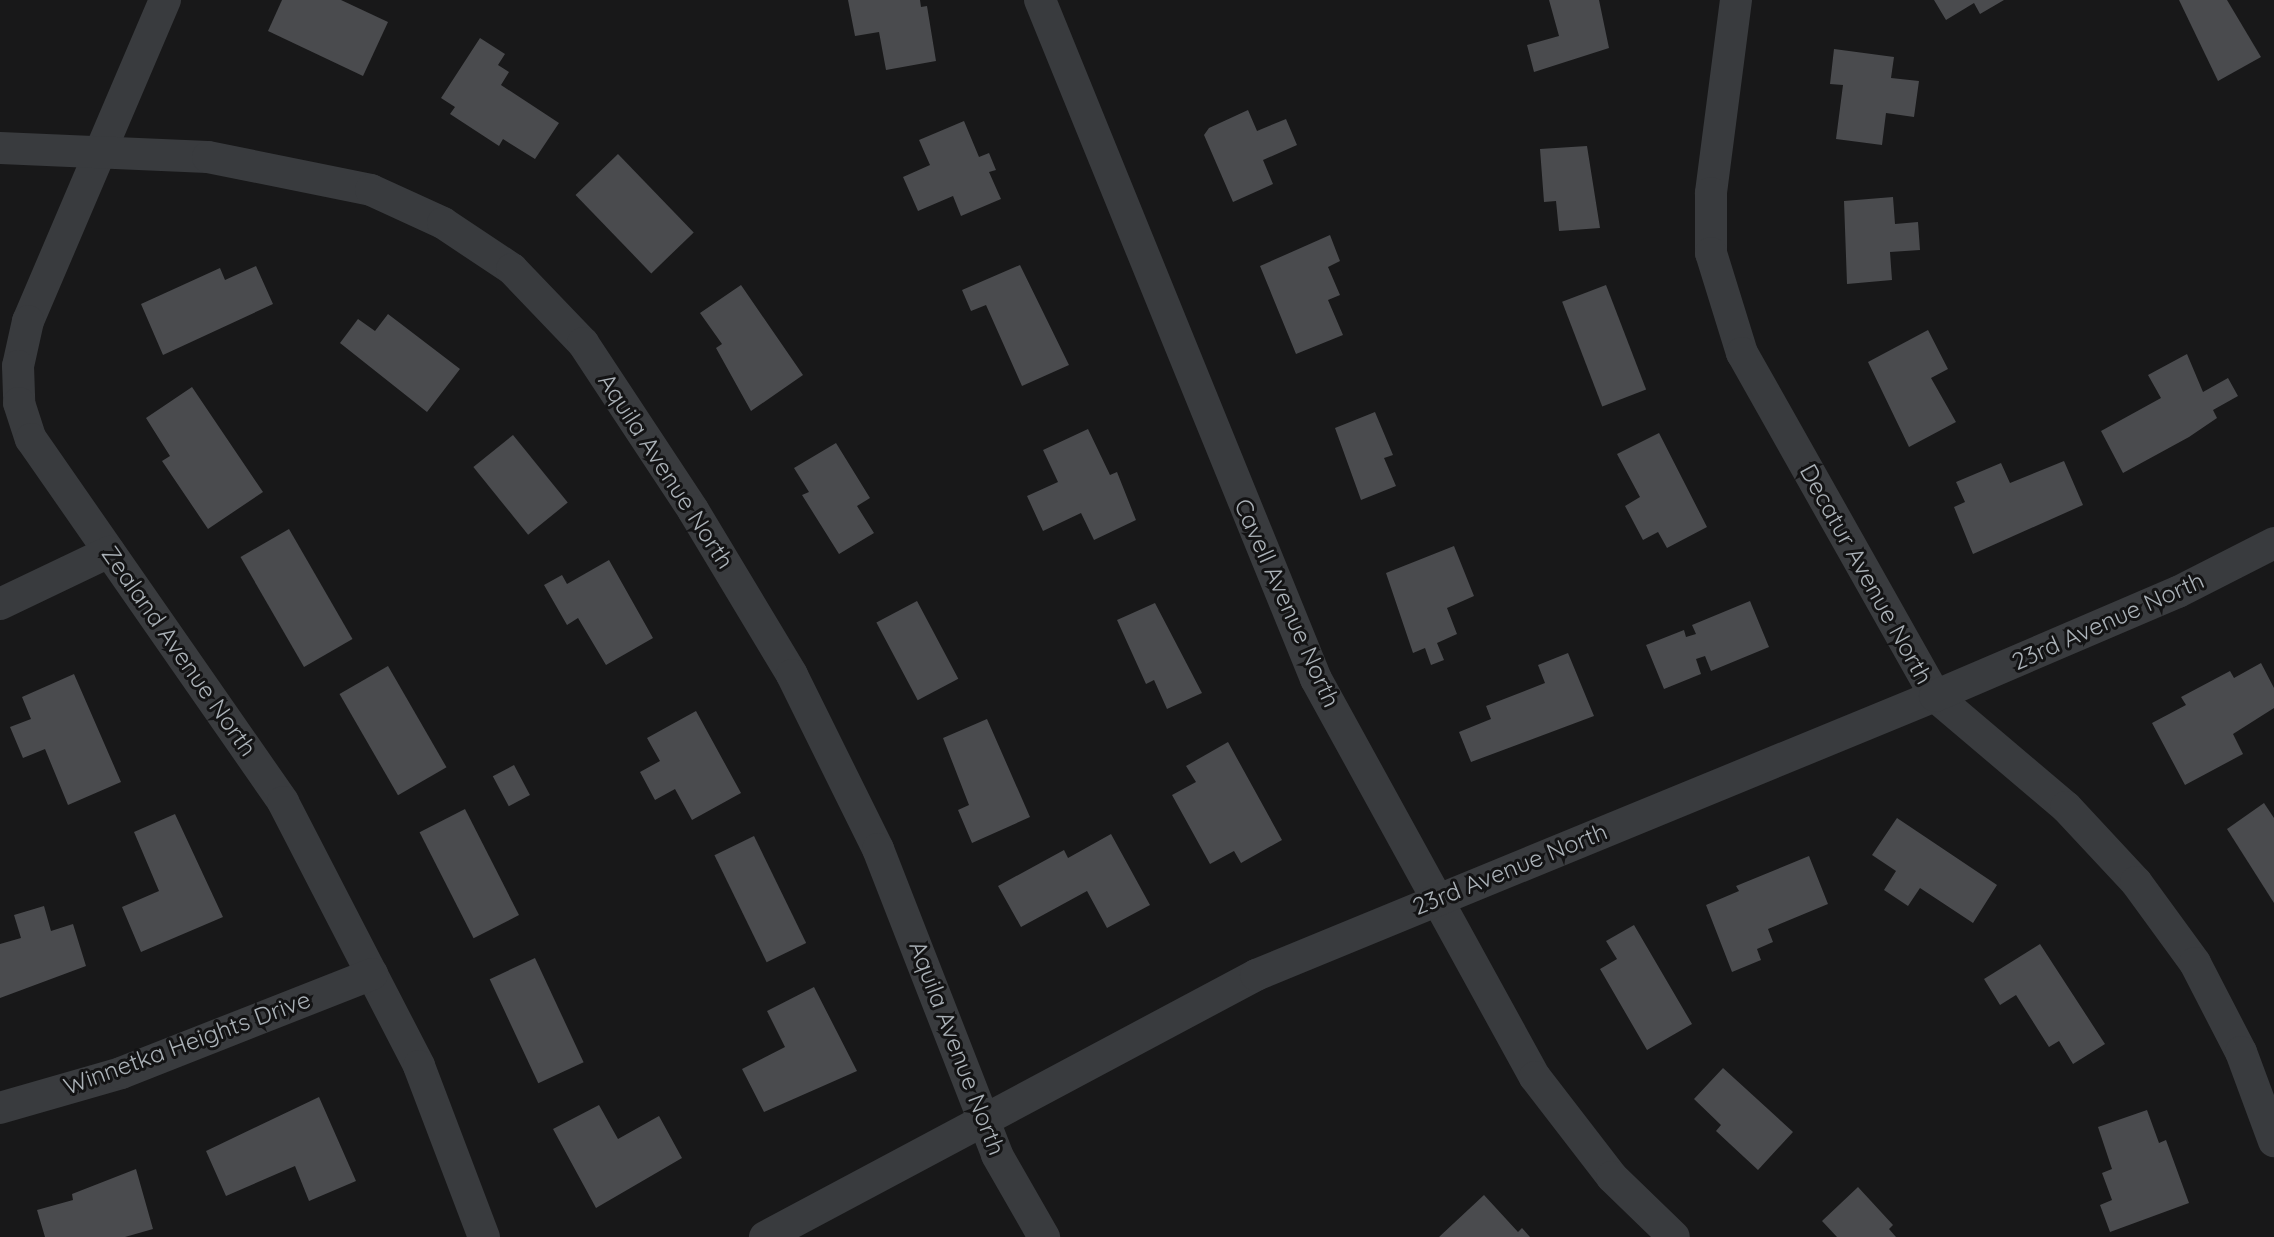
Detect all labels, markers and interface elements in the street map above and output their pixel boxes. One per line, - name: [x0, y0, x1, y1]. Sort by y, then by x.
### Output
- street label: Aquila Avenue North: [592, 368, 740, 574]
- street label: Decatur Avenue North: [1793, 459, 1939, 689]
- street label: Cavell Avenue North: [1228, 494, 1346, 712]
- street label: Zealand Avenue North: [95, 540, 263, 762]
- street label: 23rd Avenue North: [2007, 566, 2209, 676]
- street label: 23rd Avenue North: [1409, 817, 1611, 921]
- street label: Aquila Avenue North: [903, 937, 1011, 1159]
- street label: Winnetka Heights Drive: [60, 985, 314, 1101]

